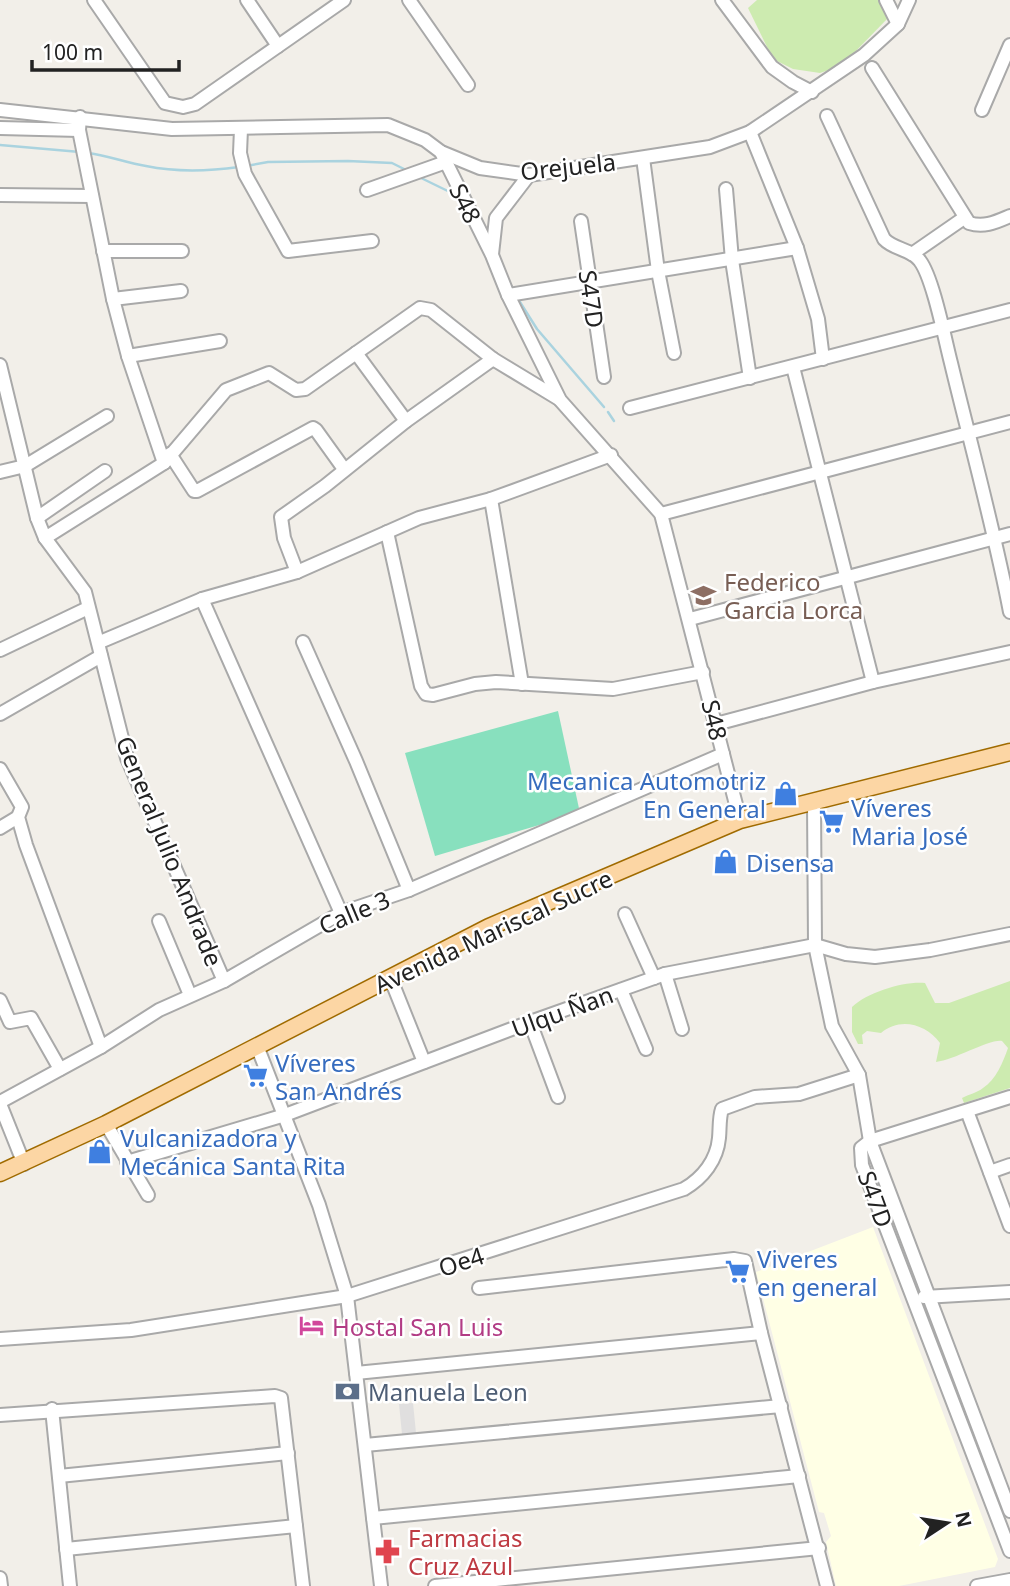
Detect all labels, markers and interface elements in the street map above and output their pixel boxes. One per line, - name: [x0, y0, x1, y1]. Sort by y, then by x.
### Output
- scale bar: [32, 28, 178, 72]
- text: 100 m: [42, 38, 103, 66]
- street label: Orejuela: [519, 145, 617, 187]
- street label: S48: [442, 178, 490, 228]
- street label: S47D: [572, 268, 612, 330]
- place label: Federico Garcia Lorca: [724, 565, 863, 626]
- school or university icon: Federico Garcia Lorca: [690, 581, 718, 609]
- street label: S48: [694, 696, 736, 744]
- street label: General Julio Andrade: [109, 731, 231, 971]
- place label: Mecanica Automotriz En General: [527, 764, 766, 825]
- shop icon: Mecanica Automotriz En General: [772, 780, 800, 808]
- place label: Víveres Maria José: [851, 791, 968, 852]
- supermarket icon: Víveres Maria José: [817, 807, 845, 835]
- place label: Disensa: [746, 846, 835, 879]
- shop icon: Disensa: [712, 848, 740, 876]
- street label: Avenida Mariscal Sucre: [369, 861, 617, 1001]
- street label: Calle 3: [313, 882, 395, 942]
- street label: Ulqu Ñan: [507, 977, 617, 1045]
- place label: Víveres San Andrés: [275, 1046, 402, 1107]
- supermarket icon: Víveres San Andrés: [241, 1062, 269, 1090]
- place label: Vulcanizadora y Mecánica Santa Rita: [120, 1121, 346, 1182]
- shop icon: Vulcanizadora y Mecánica Santa Rita: [86, 1137, 114, 1165]
- street label: S47D: [851, 1166, 901, 1232]
- street label: Oe4: [434, 1238, 488, 1284]
- place label: Viveres en general: [757, 1242, 877, 1303]
- supermarket icon: Viveres en general: [723, 1258, 751, 1286]
- place label: Hostal San Luis: [332, 1310, 503, 1343]
- hotel icon: Hostal San Luis: [298, 1312, 326, 1340]
- place label: Manuela Leon: [368, 1375, 528, 1408]
- bank icon: Manuela Leon: [334, 1377, 362, 1405]
- north arrow: [912, 1488, 982, 1558]
- text: N: [949, 1509, 978, 1530]
- place label: Farmacias Cruz Azul: [408, 1521, 522, 1582]
- pharmacy icon: Farmacias Cruz Azul: [374, 1537, 402, 1565]

